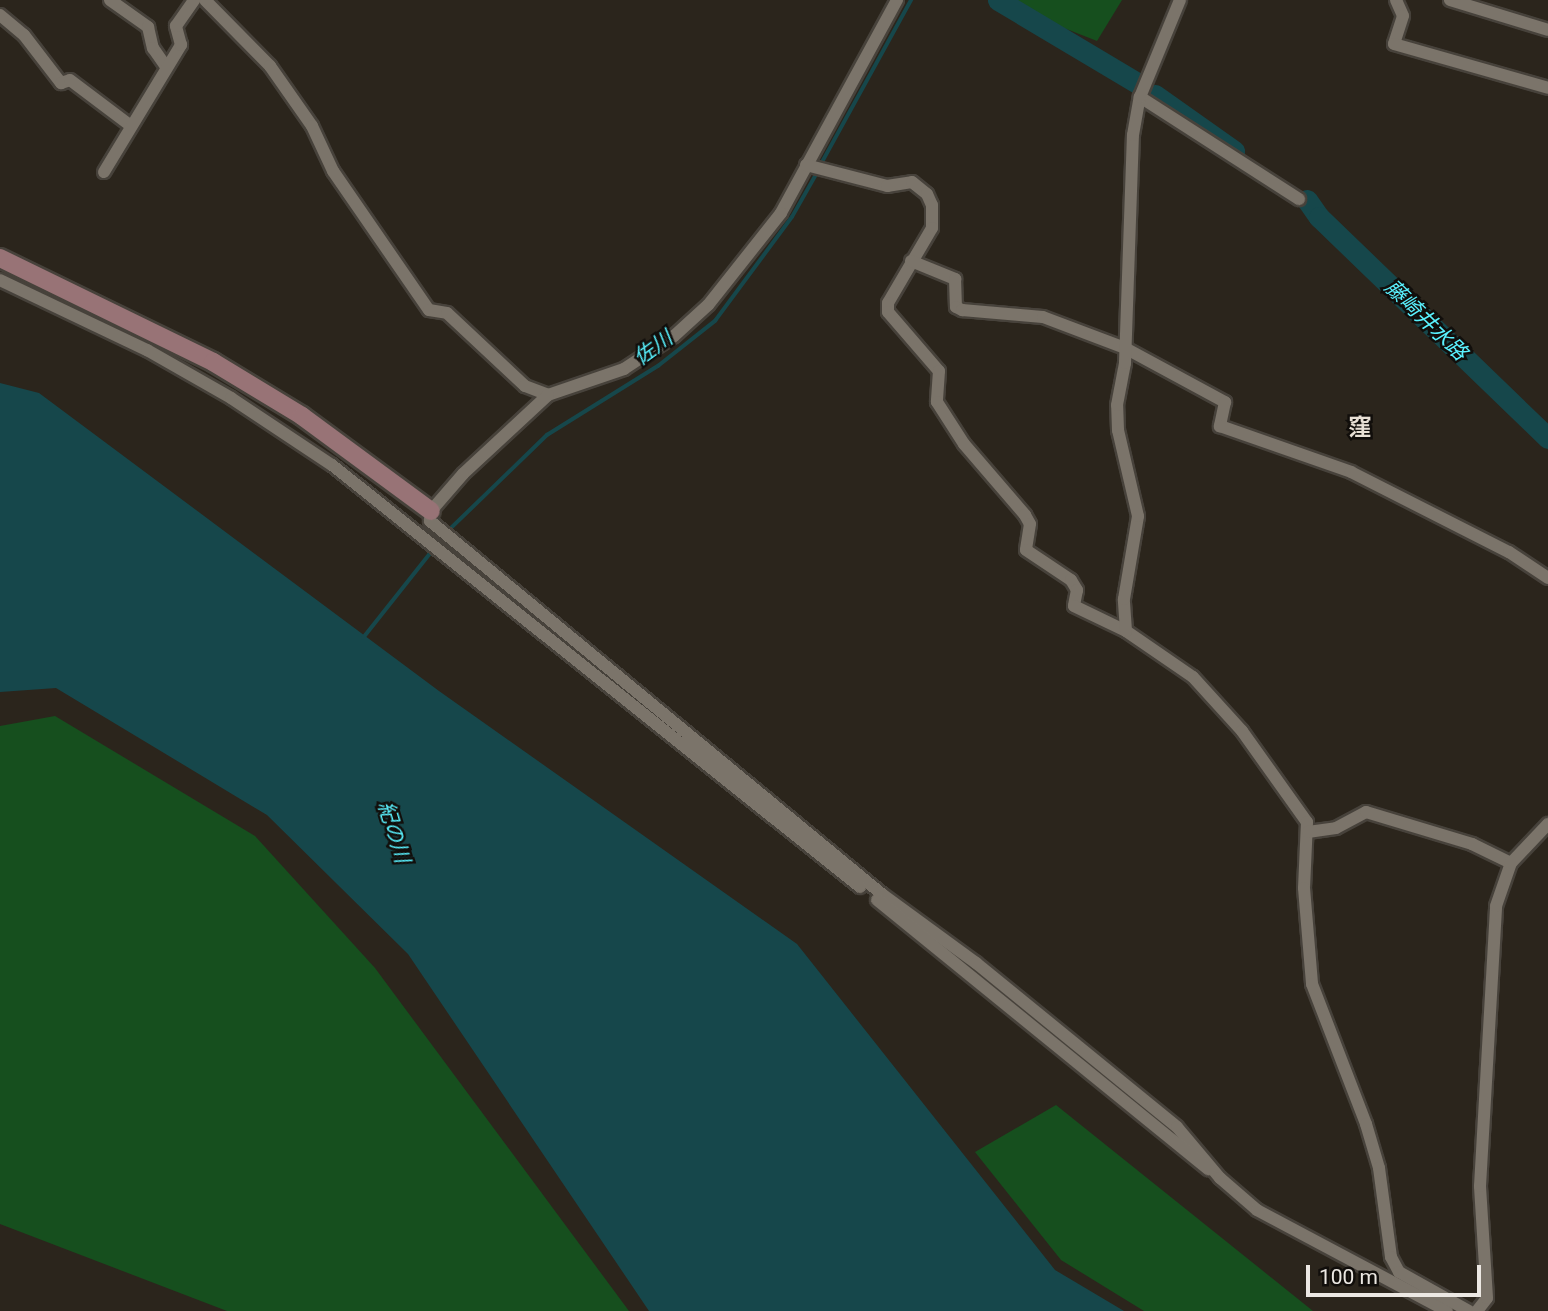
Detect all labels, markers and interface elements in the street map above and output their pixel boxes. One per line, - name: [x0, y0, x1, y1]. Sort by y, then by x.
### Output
- water label: 藤崎井水路: [1379, 274, 1473, 366]
- water label: 佐川: [629, 325, 677, 371]
- district label: 窪: [1349, 414, 1371, 442]
- water label: 紀の川: [373, 798, 415, 866]
- scale bar: [1310, 1252, 1485, 1296]
- text: 100 m: [1319, 1265, 1378, 1289]

